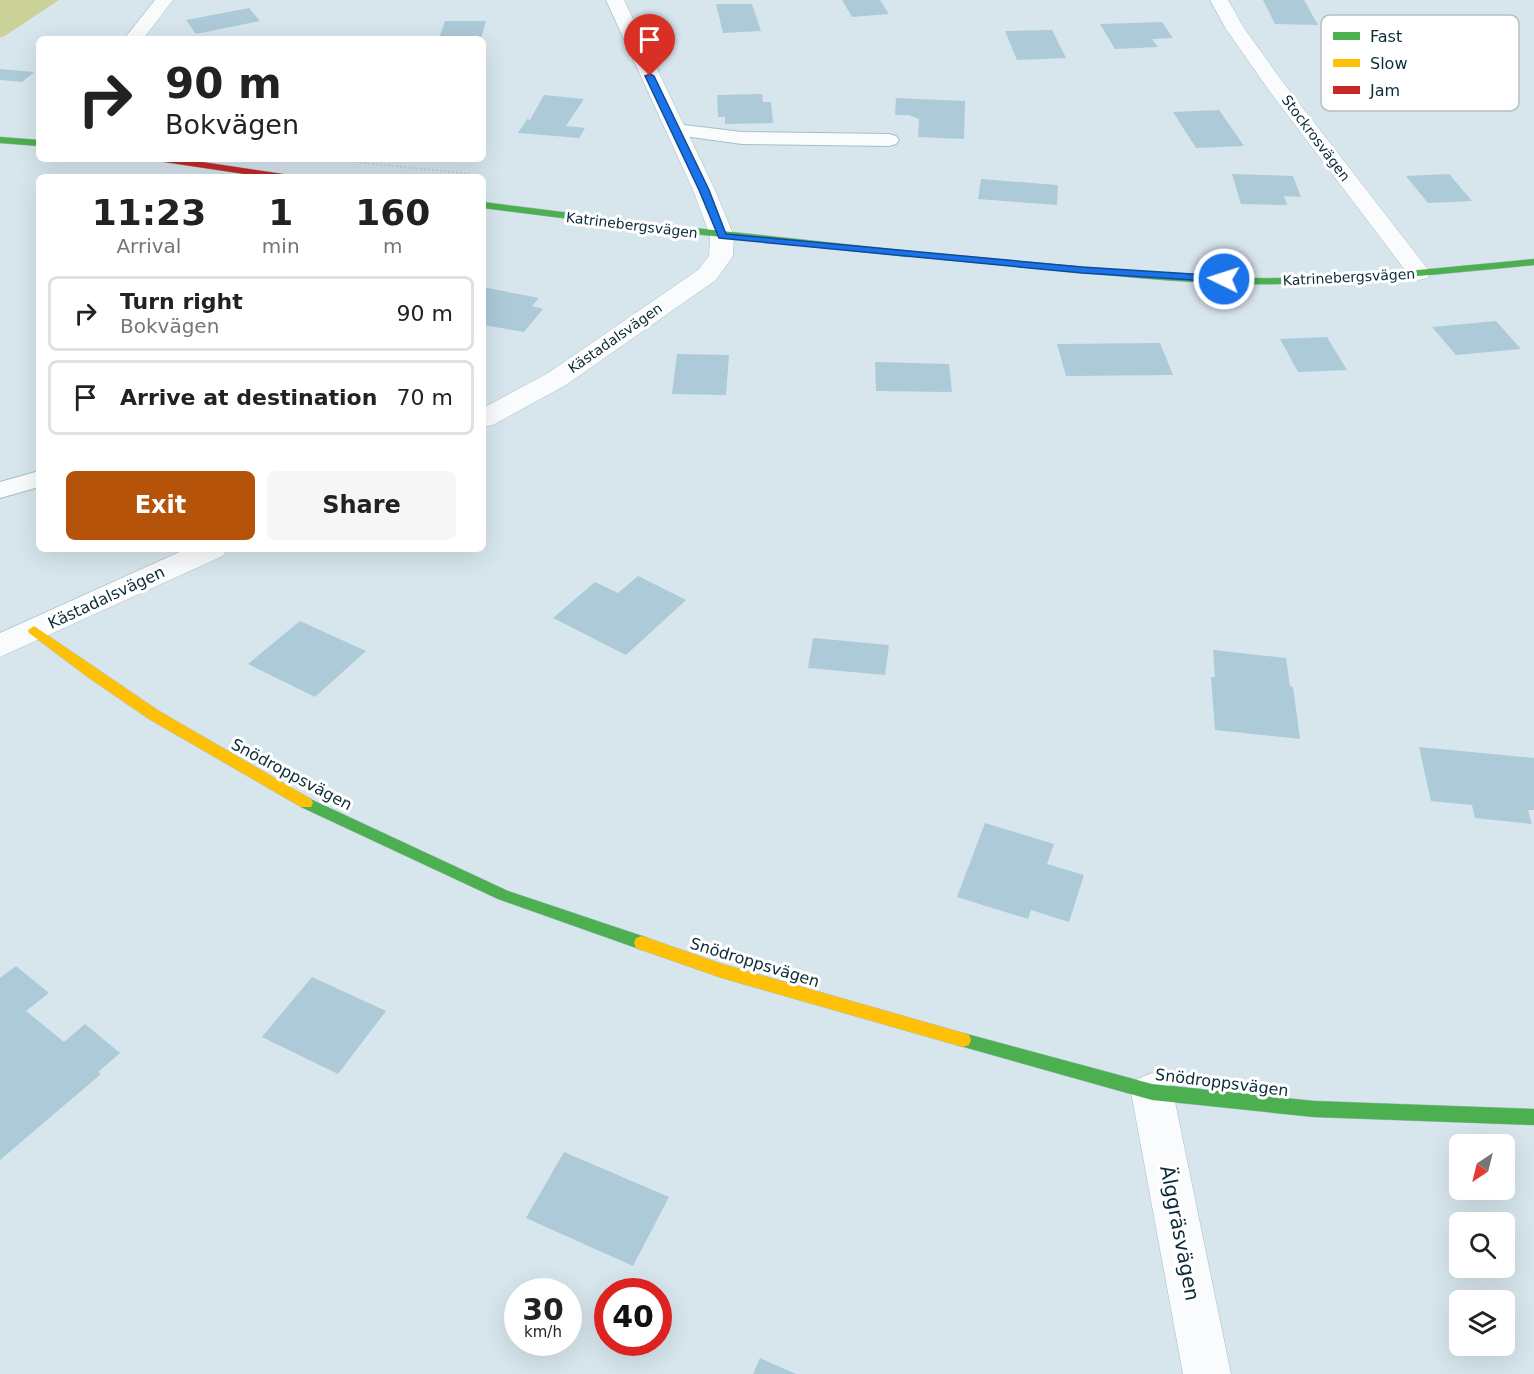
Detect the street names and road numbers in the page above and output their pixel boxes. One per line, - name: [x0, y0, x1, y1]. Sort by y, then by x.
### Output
- street label: Stockrosvägen: [1279, 92, 1353, 184]
- street label: Katrinebergsvägen: [565, 209, 699, 241]
- street label: Katrinebergsvägen: [1282, 266, 1416, 288]
- street label: Kästadalsvägen: [565, 300, 665, 376]
- street label: Kästadalsvägen: [45, 562, 168, 633]
- street label: Snödroppsvägen: [228, 735, 356, 814]
- street label: Snödroppsvägen: [688, 934, 822, 991]
- street label: Snödroppsvägen: [1154, 1065, 1290, 1100]
- street label: Älggräsvägen: [1155, 1163, 1205, 1303]

